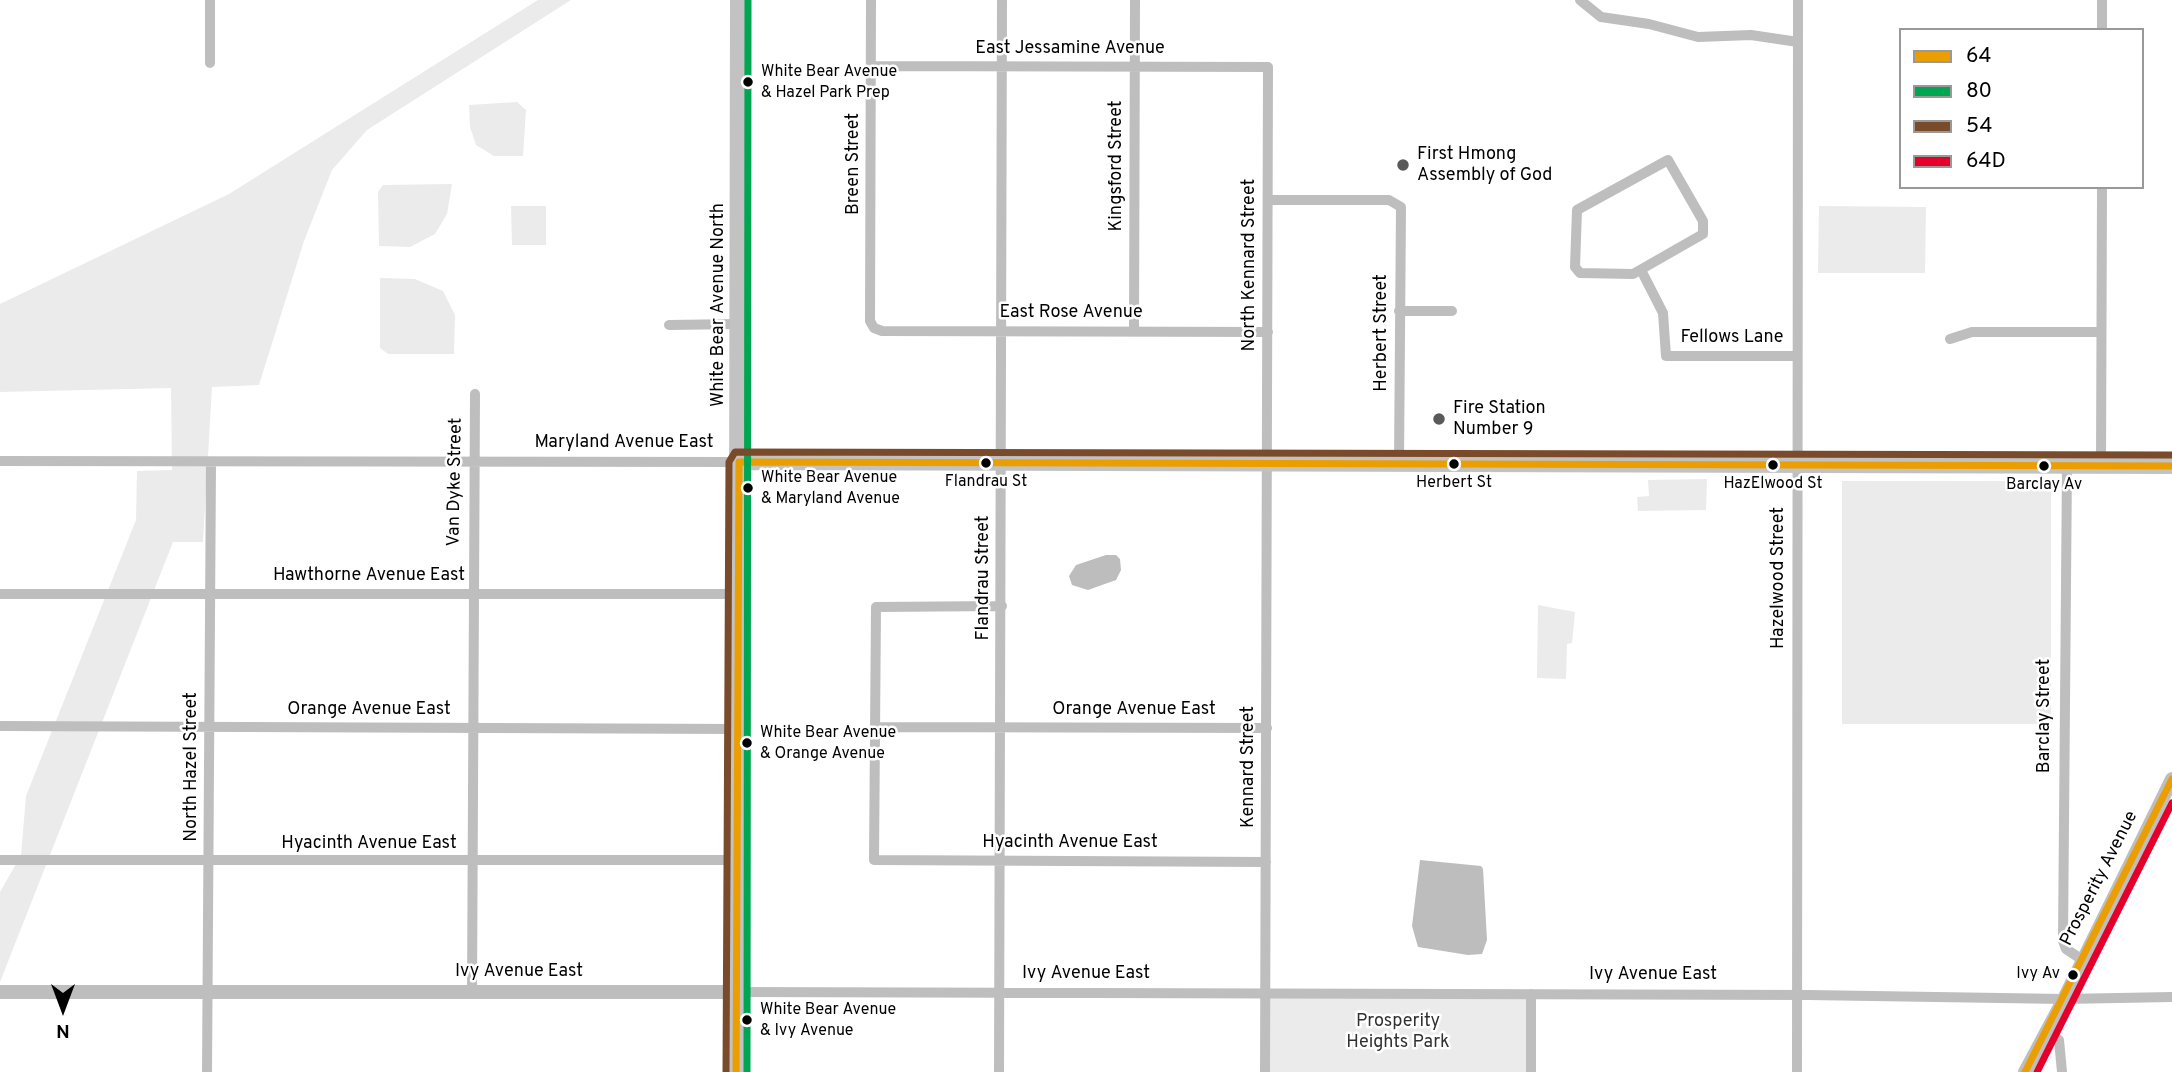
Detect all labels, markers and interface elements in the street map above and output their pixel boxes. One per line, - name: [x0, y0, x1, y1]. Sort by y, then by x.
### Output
- legend: [1899, 28, 2144, 189]
- street label: East Jessamine Avenue: [975, 38, 1165, 60]
- text: 64: [1966, 43, 1992, 70]
- place label: White Bear Avenue & Hazel Park Prep: [761, 63, 897, 101]
- marker: White Bear Avenue & Hazel Park Prep: [741, 75, 755, 89]
- text: 80: [1966, 78, 1992, 105]
- street label: Kingsford Street: [1106, 100, 1128, 232]
- street label: Breen Street: [843, 113, 865, 215]
- text: 54: [1966, 113, 1993, 140]
- place label: First Hmong Assembly of God: [1417, 144, 1552, 186]
- text: 64D: [1966, 148, 2006, 175]
- marker: First Hmong Assembly of God: [1395, 157, 1411, 173]
- street label: North Kennard Street: [1239, 179, 1261, 351]
- street label: White Bear Avenue North: [708, 203, 730, 407]
- street label: Herbert Street: [1371, 274, 1393, 392]
- street label: East Rose Avenue: [999, 302, 1143, 324]
- street label: Fellows Lane: [1681, 327, 1783, 349]
- place label: Fire Station Number 9: [1453, 398, 1546, 440]
- marker: Fire Station Number 9: [1431, 411, 1447, 427]
- street label: Van Dyke Street: [444, 417, 468, 547]
- street label: Maryland Avenue East: [534, 432, 714, 454]
- marker: Flandrau St: [979, 456, 993, 470]
- marker: Herbert St: [1447, 457, 1461, 471]
- marker: HazElwood St: [1766, 458, 1780, 472]
- marker: Barclay Av: [2037, 459, 2051, 473]
- place label: White Bear Avenue & Maryland Avenue: [761, 469, 900, 507]
- place label: Flandrau St: [945, 473, 1027, 493]
- place label: Herbert St: [1416, 474, 1492, 494]
- place label: HazElwood St: [1724, 475, 1822, 495]
- place label: Barclay Av: [2006, 476, 2082, 496]
- marker: White Bear Avenue & Maryland Avenue: [741, 481, 755, 495]
- street label: Hazelwood Street: [1768, 507, 1790, 649]
- street label: Flandrau Street: [973, 515, 995, 641]
- street label: Hawthorne Avenue East: [273, 565, 465, 587]
- street label: Barclay Street: [2034, 659, 2056, 773]
- street label: North Hazel Street: [181, 692, 203, 842]
- street label: Orange Avenue East: [287, 699, 451, 721]
- street label: Orange Avenue East: [1052, 699, 1216, 721]
- street label: Kennard Street: [1238, 706, 1260, 828]
- place label: White Bear Avenue & Orange Avenue: [760, 724, 896, 762]
- marker: White Bear Avenue & Orange Avenue: [740, 736, 754, 750]
- street label: Prosperity Avenue: [2057, 808, 2143, 950]
- street label: Hyacinth Avenue East: [982, 832, 1158, 854]
- street label: Hyacinth Avenue East: [281, 833, 457, 855]
- street label: Ivy Avenue East: [455, 961, 583, 983]
- street label: Ivy Avenue East: [1022, 963, 1150, 985]
- street label: Ivy Avenue East: [1589, 964, 1717, 986]
- place label: Ivy Av: [2016, 965, 2060, 985]
- marker: Ivy Av: [2066, 968, 2080, 982]
- north arrow: [28, 974, 98, 1044]
- place label: White Bear Avenue & Ivy Avenue: [760, 1001, 896, 1039]
- park label: Prosperity Heights Park: [1346, 1011, 1450, 1054]
- marker: White Bear Avenue & Ivy Avenue: [740, 1013, 754, 1027]
- text: N: [56, 1018, 70, 1042]

